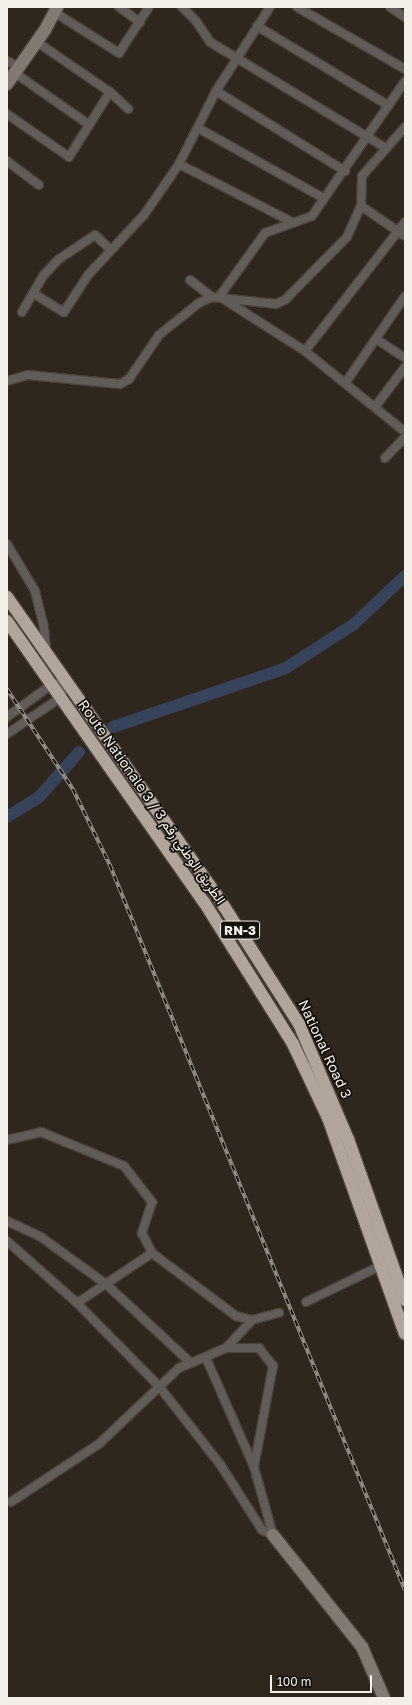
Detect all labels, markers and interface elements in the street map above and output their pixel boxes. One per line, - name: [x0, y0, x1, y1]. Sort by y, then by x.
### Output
- street label: Route Nationale 3 / الطريق الوطني رقم 3: [75, 697, 229, 907]
- road number: RN-3: [220, 919, 260, 941]
- street label: National Road 3: [295, 997, 355, 1101]
- scale bar: [272, 1667, 374, 1693]
- text: 100 m: [277, 1674, 311, 1689]

